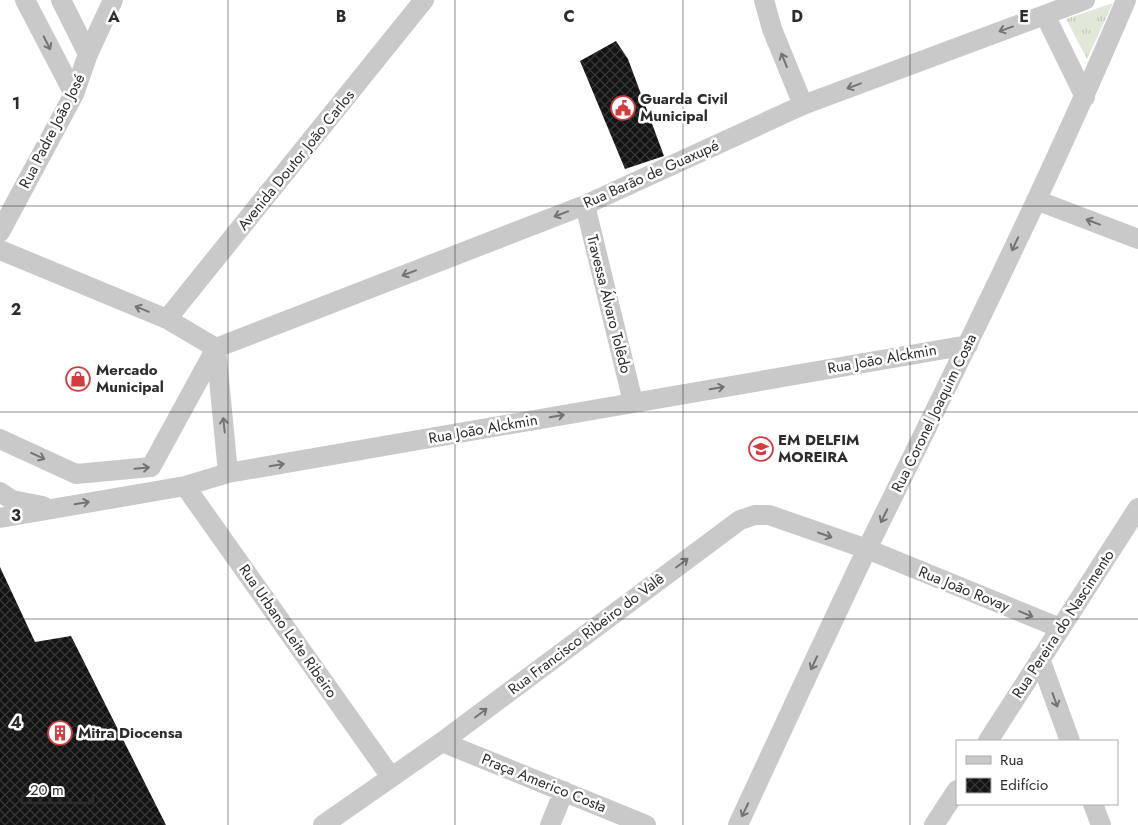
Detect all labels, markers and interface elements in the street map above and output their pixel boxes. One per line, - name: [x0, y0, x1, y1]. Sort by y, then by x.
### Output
- text: A: [107, 5, 120, 28]
- text: B: [336, 5, 346, 28]
- text: C: [563, 5, 575, 28]
- text: D: [791, 5, 803, 28]
- text: E: [1019, 5, 1029, 28]
- one-way arrow: [999, 25, 1014, 34]
- one-way arrow: [42, 36, 52, 51]
- one-way arrow: [779, 52, 788, 67]
- street label: Rua Padre João José: [14, 70, 91, 192]
- one-way arrow: [847, 82, 862, 91]
- street label: Avenida Doutor João Carlos: [232, 85, 360, 235]
- place label: Guarda Civil Municipal: [640, 88, 728, 127]
- text: 1: [12, 92, 20, 115]
- public building icon: Guarda Civil Municipal: [610, 95, 636, 121]
- street label: Rua Barão de Guaxupé: [580, 134, 723, 214]
- one-way arrow: [554, 210, 569, 219]
- one-way arrow: [1085, 216, 1100, 225]
- street label: Travessa Álvaro Tolêdo: [581, 232, 637, 376]
- one-way arrow: [1010, 236, 1019, 251]
- one-way arrow: [402, 269, 417, 278]
- text: 2: [11, 298, 21, 321]
- one-way arrow: [135, 304, 150, 313]
- street label: Rua Coronel Joaquim Costa: [886, 330, 982, 496]
- street label: Rua João Alckmin: [826, 339, 938, 379]
- place label: Mercado Municipal: [96, 359, 164, 398]
- shop icon: Mercado Municipal: [65, 366, 91, 392]
- one-way arrow: [709, 382, 725, 392]
- street label: Rua João Alckmin: [427, 409, 539, 449]
- one-way arrow: [549, 410, 565, 420]
- one-way arrow: [219, 417, 229, 433]
- place label: EM DELFIM MOREIRA: [778, 429, 859, 468]
- school or university icon: EM DELFIM MOREIRA: [748, 436, 774, 462]
- one-way arrow: [30, 452, 45, 462]
- one-way arrow: [268, 459, 284, 469]
- one-way arrow: [134, 463, 150, 473]
- one-way arrow: [74, 498, 90, 508]
- text: 3: [11, 504, 21, 527]
- one-way arrow: [878, 508, 888, 523]
- one-way arrow: [817, 531, 833, 540]
- street label: Rua Pereira do Nascimento: [1007, 545, 1119, 703]
- one-way arrow: [675, 558, 689, 568]
- street label: Rua Urbano Leite Ribeiro: [233, 560, 343, 702]
- street label: Rua João Rovay: [915, 561, 1013, 617]
- street label: Rua Francisco Ribeiro do Valê: [503, 568, 669, 700]
- one-way arrow: [1018, 610, 1033, 619]
- one-way arrow: [809, 655, 818, 670]
- one-way arrow: [1051, 692, 1060, 708]
- one-way arrow: [474, 707, 487, 718]
- text: 4: [10, 711, 22, 734]
- building icon: Mitra Diocensa: [47, 720, 73, 746]
- place label: Mitra Diocensa: [78, 722, 183, 744]
- legend: [956, 740, 1118, 805]
- street label: Praça Americo Costa: [478, 748, 610, 818]
- text: Rua: [1000, 749, 1024, 771]
- scale bar: [22, 772, 94, 804]
- text: Edifício: [1000, 774, 1048, 796]
- text: 20 m: [30, 779, 64, 801]
- one-way arrow: [740, 802, 749, 817]

